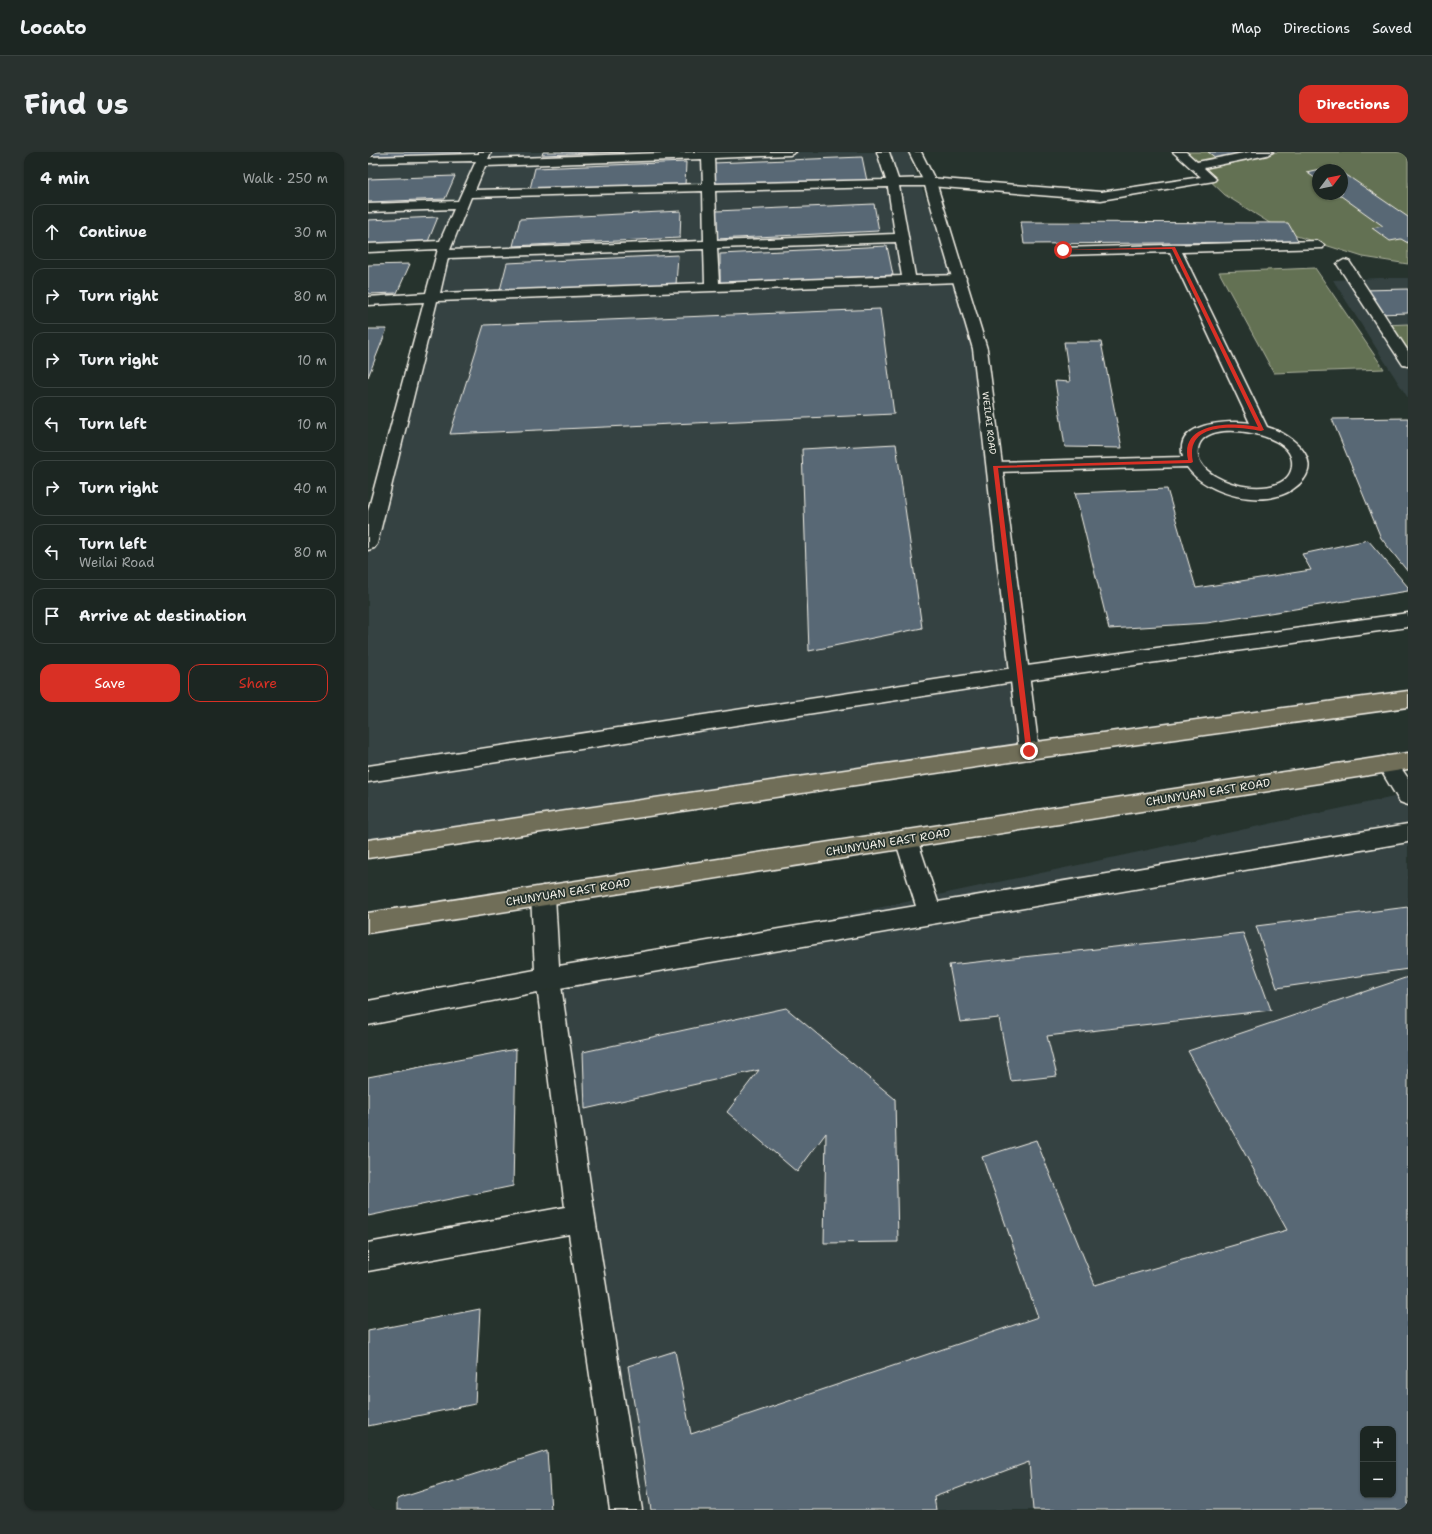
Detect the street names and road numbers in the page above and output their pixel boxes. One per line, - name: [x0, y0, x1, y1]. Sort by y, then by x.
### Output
- street label: WEILAI ROAD: [979, 391, 999, 455]
- street label: CHUNYUAN EAST ROAD: [1145, 775, 1271, 810]
- street label: CHUNYUAN EAST ROAD: [825, 825, 951, 860]
- street label: CHUNYUAN EAST ROAD: [505, 875, 631, 910]

